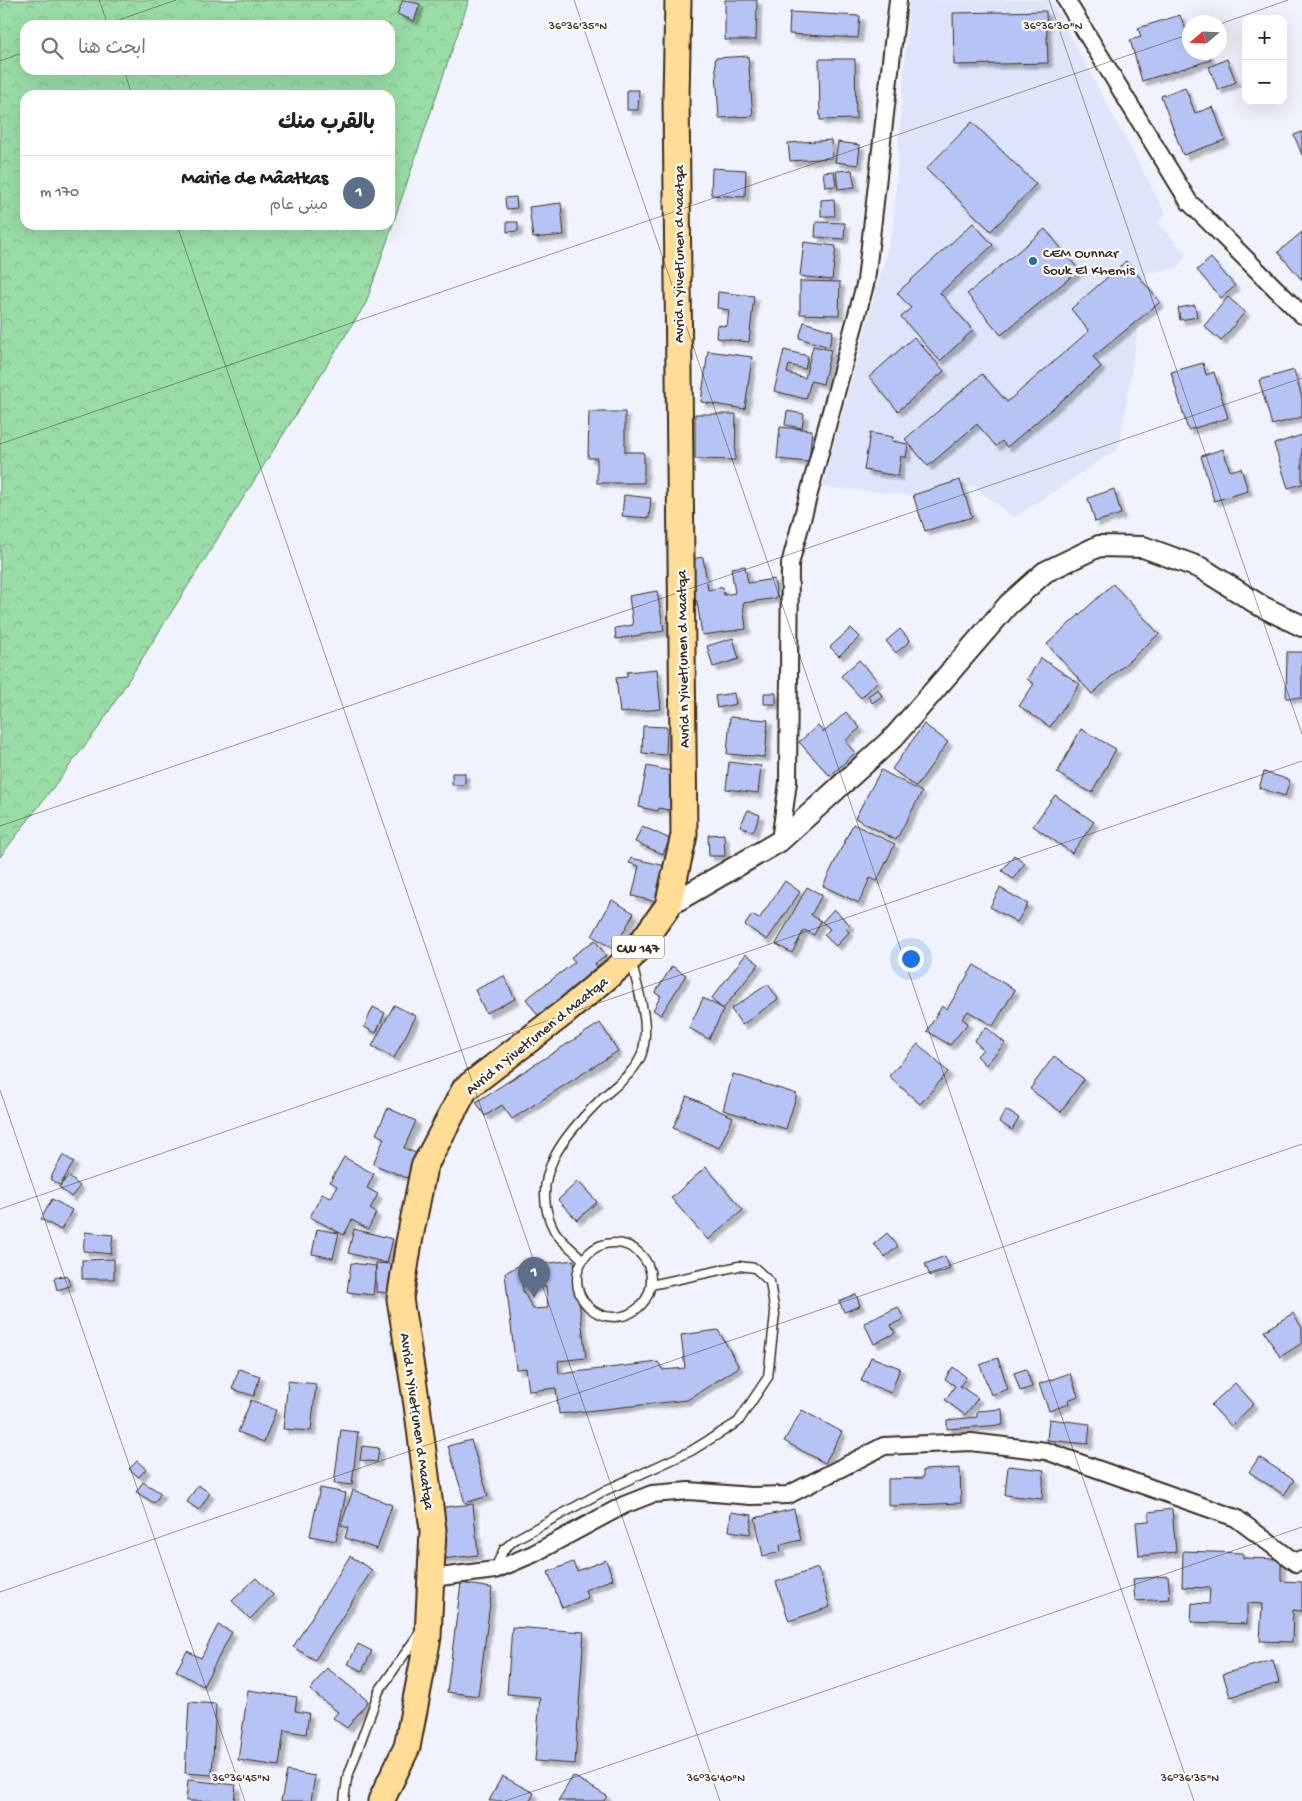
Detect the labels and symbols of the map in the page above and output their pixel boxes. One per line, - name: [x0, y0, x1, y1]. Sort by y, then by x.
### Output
- north arrow: [1182, 15, 1227, 60]
- text: 36°36'35"N: [548, 20, 607, 34]
- text: 36°36'30"N: [1023, 20, 1083, 34]
- street label: Avrid n Yivetṛunen d Maatqa: [671, 164, 689, 343]
- place label: CEM Ounnar Souk El Khemis: [1043, 245, 1135, 280]
- marker: CEM Ounnar Souk El Khemis: [1027, 255, 1039, 267]
- street label: Avrid n Yivetṛunen d Maatqa: [673, 569, 695, 748]
- road number: CW 147: [612, 936, 664, 959]
- your location: [898, 946, 924, 972]
- street label: Avrid n Yivetṛunen d Maatqa: [462, 973, 613, 1100]
- pin: 1: [518, 1257, 550, 1298]
- street label: Avrid n Yivetṛunen d Maatqa: [395, 1332, 437, 1511]
- text: 36°36'45"N: [211, 1772, 270, 1786]
- text: 36°36'40"N: [686, 1772, 745, 1786]
- text: 36°36'35"N: [1160, 1772, 1219, 1786]

